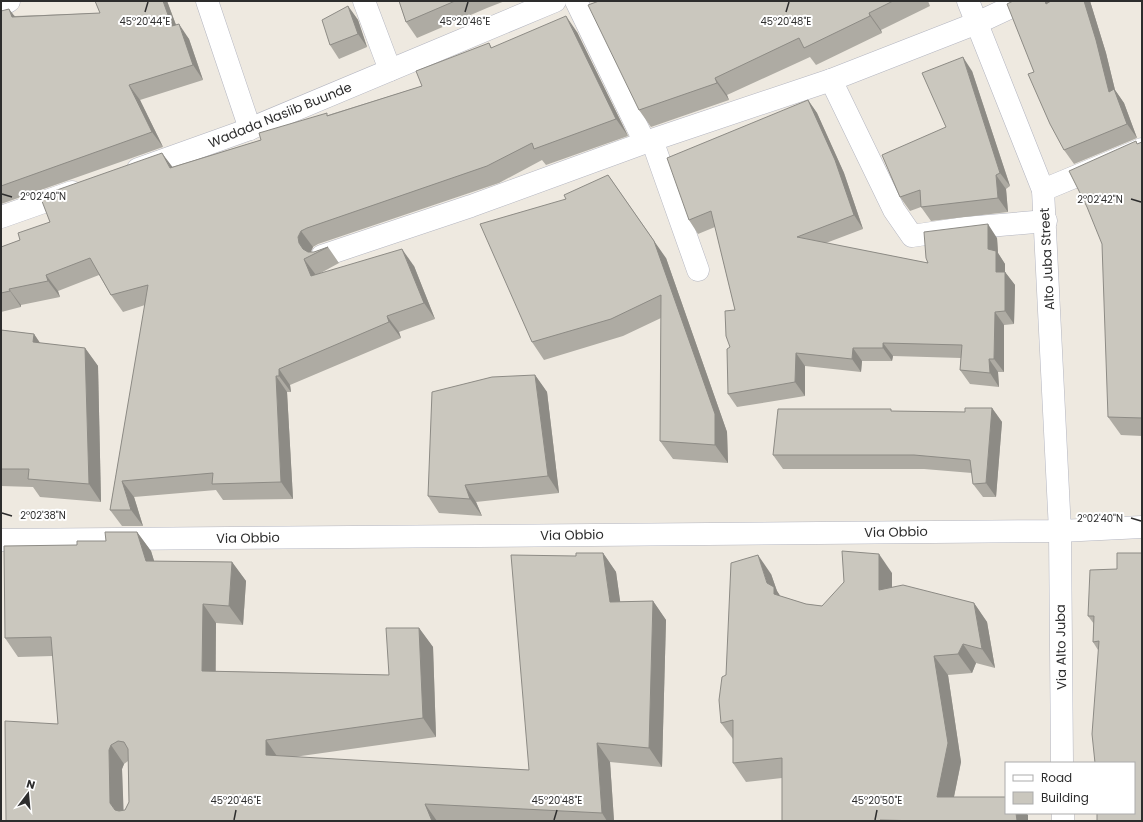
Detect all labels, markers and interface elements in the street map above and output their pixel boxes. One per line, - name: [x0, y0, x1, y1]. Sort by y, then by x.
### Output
- text: 45°20'44"E: [120, 14, 170, 29]
- text: 45°20'46"E: [440, 14, 490, 29]
- text: 45°20'48"E: [761, 14, 811, 29]
- street label: Wadada Nasiib Buunde: [205, 77, 355, 153]
- text: 2°02'40"N: [20, 189, 66, 204]
- text: 2°02'42"N: [1077, 192, 1123, 207]
- street label: Alto Juba Street: [1035, 207, 1059, 311]
- text: 2°02'38"N: [20, 508, 66, 523]
- text: 2°02'40"N: [1077, 511, 1123, 526]
- street label: Via Obbio: [864, 522, 928, 542]
- street label: Via Obbio: [540, 525, 604, 545]
- street label: Via Obbio: [216, 528, 280, 548]
- street label: Via Alto Juba: [1051, 604, 1071, 690]
- legend: [1005, 762, 1135, 814]
- text: Road: [1041, 769, 1072, 786]
- north arrow: [8, 774, 48, 814]
- text: N: [25, 776, 37, 793]
- text: Building: [1041, 789, 1089, 806]
- text: 45°20'46"E: [211, 793, 261, 808]
- text: 45°20'48"E: [532, 793, 582, 808]
- text: 45°20'50"E: [852, 793, 902, 808]

